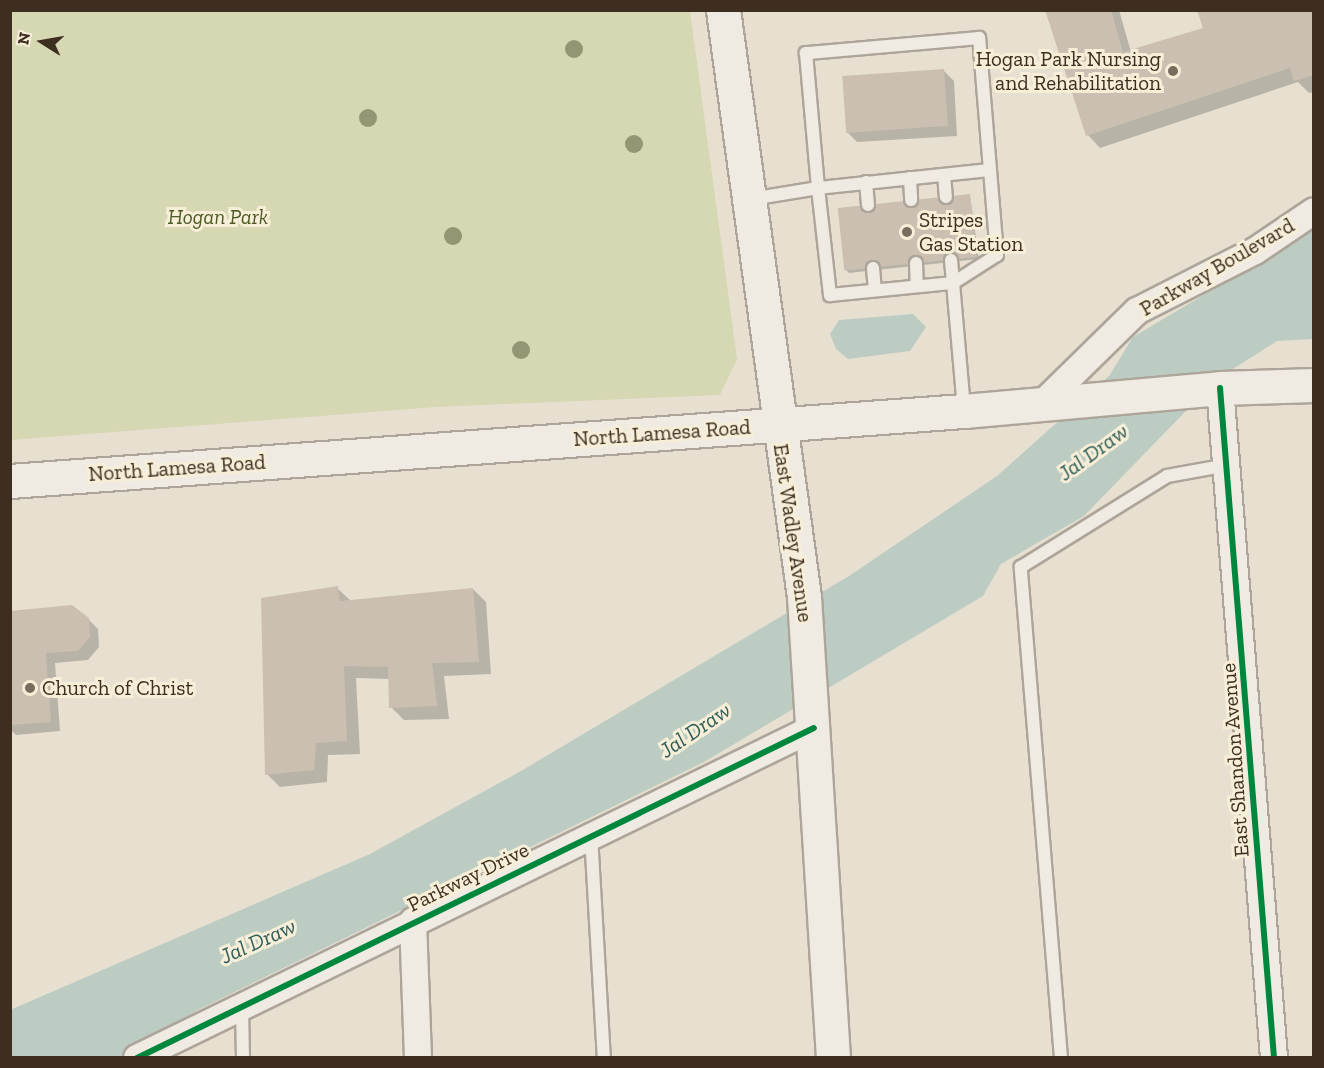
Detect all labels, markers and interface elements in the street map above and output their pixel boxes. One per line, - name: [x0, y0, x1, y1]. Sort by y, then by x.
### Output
- north arrow: [12, 12, 72, 72]
- text: N: [13, 31, 34, 46]
- place label: Hogan Park Nursing and Rehabilitation: [976, 46, 1161, 96]
- marker: Hogan Park Nursing and Rehabilitation: [1166, 64, 1180, 78]
- park label: Hogan Park: [168, 204, 268, 230]
- place label: Stripes Gas Station: [919, 207, 1023, 257]
- street label: Parkway Boulevard: [1135, 212, 1299, 322]
- marker: Stripes Gas Station: [900, 225, 914, 239]
- street label: North Lamesa Road: [572, 414, 752, 452]
- water label: Jal Draw: [1053, 418, 1133, 486]
- street label: East Wadley Avenue: [768, 441, 818, 625]
- street label: North Lamesa Road: [87, 449, 267, 487]
- street label: East Shandon Avenue: [1216, 662, 1254, 858]
- place label: Church of Christ: [42, 675, 193, 701]
- marker: Church of Christ: [23, 681, 37, 695]
- water label: Jal Draw: [655, 697, 735, 763]
- street label: Parkway Drive: [403, 837, 533, 917]
- water label: Jal Draw: [216, 913, 300, 969]

